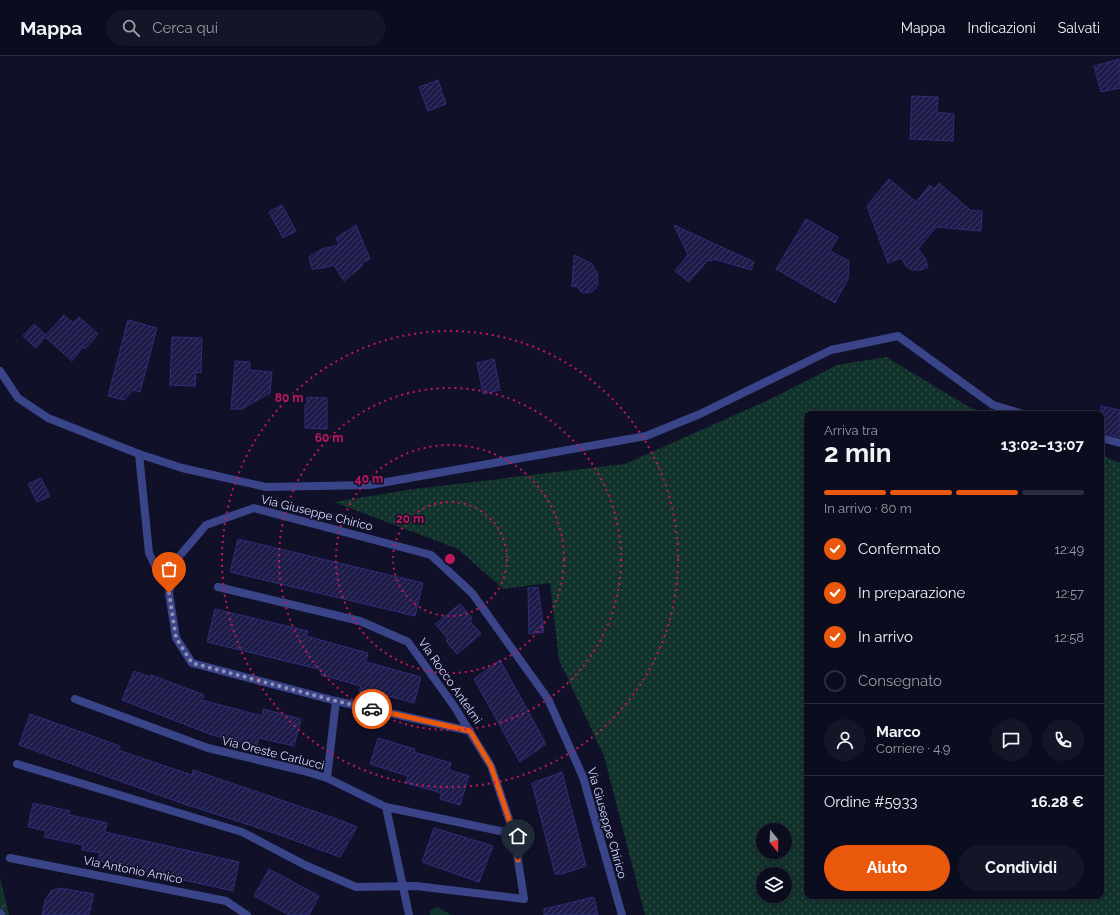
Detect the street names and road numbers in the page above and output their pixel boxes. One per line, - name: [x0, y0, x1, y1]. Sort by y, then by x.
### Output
- street label: Via Giuseppe Chirico: [260, 492, 374, 534]
- street label: Via Rocco Antelmi: [415, 636, 485, 726]
- street label: Via Oreste Carlucci: [220, 733, 326, 773]
- street label: Via Giuseppe Chirico: [584, 766, 630, 880]
- street label: Via Antonio Amico: [82, 853, 184, 887]

